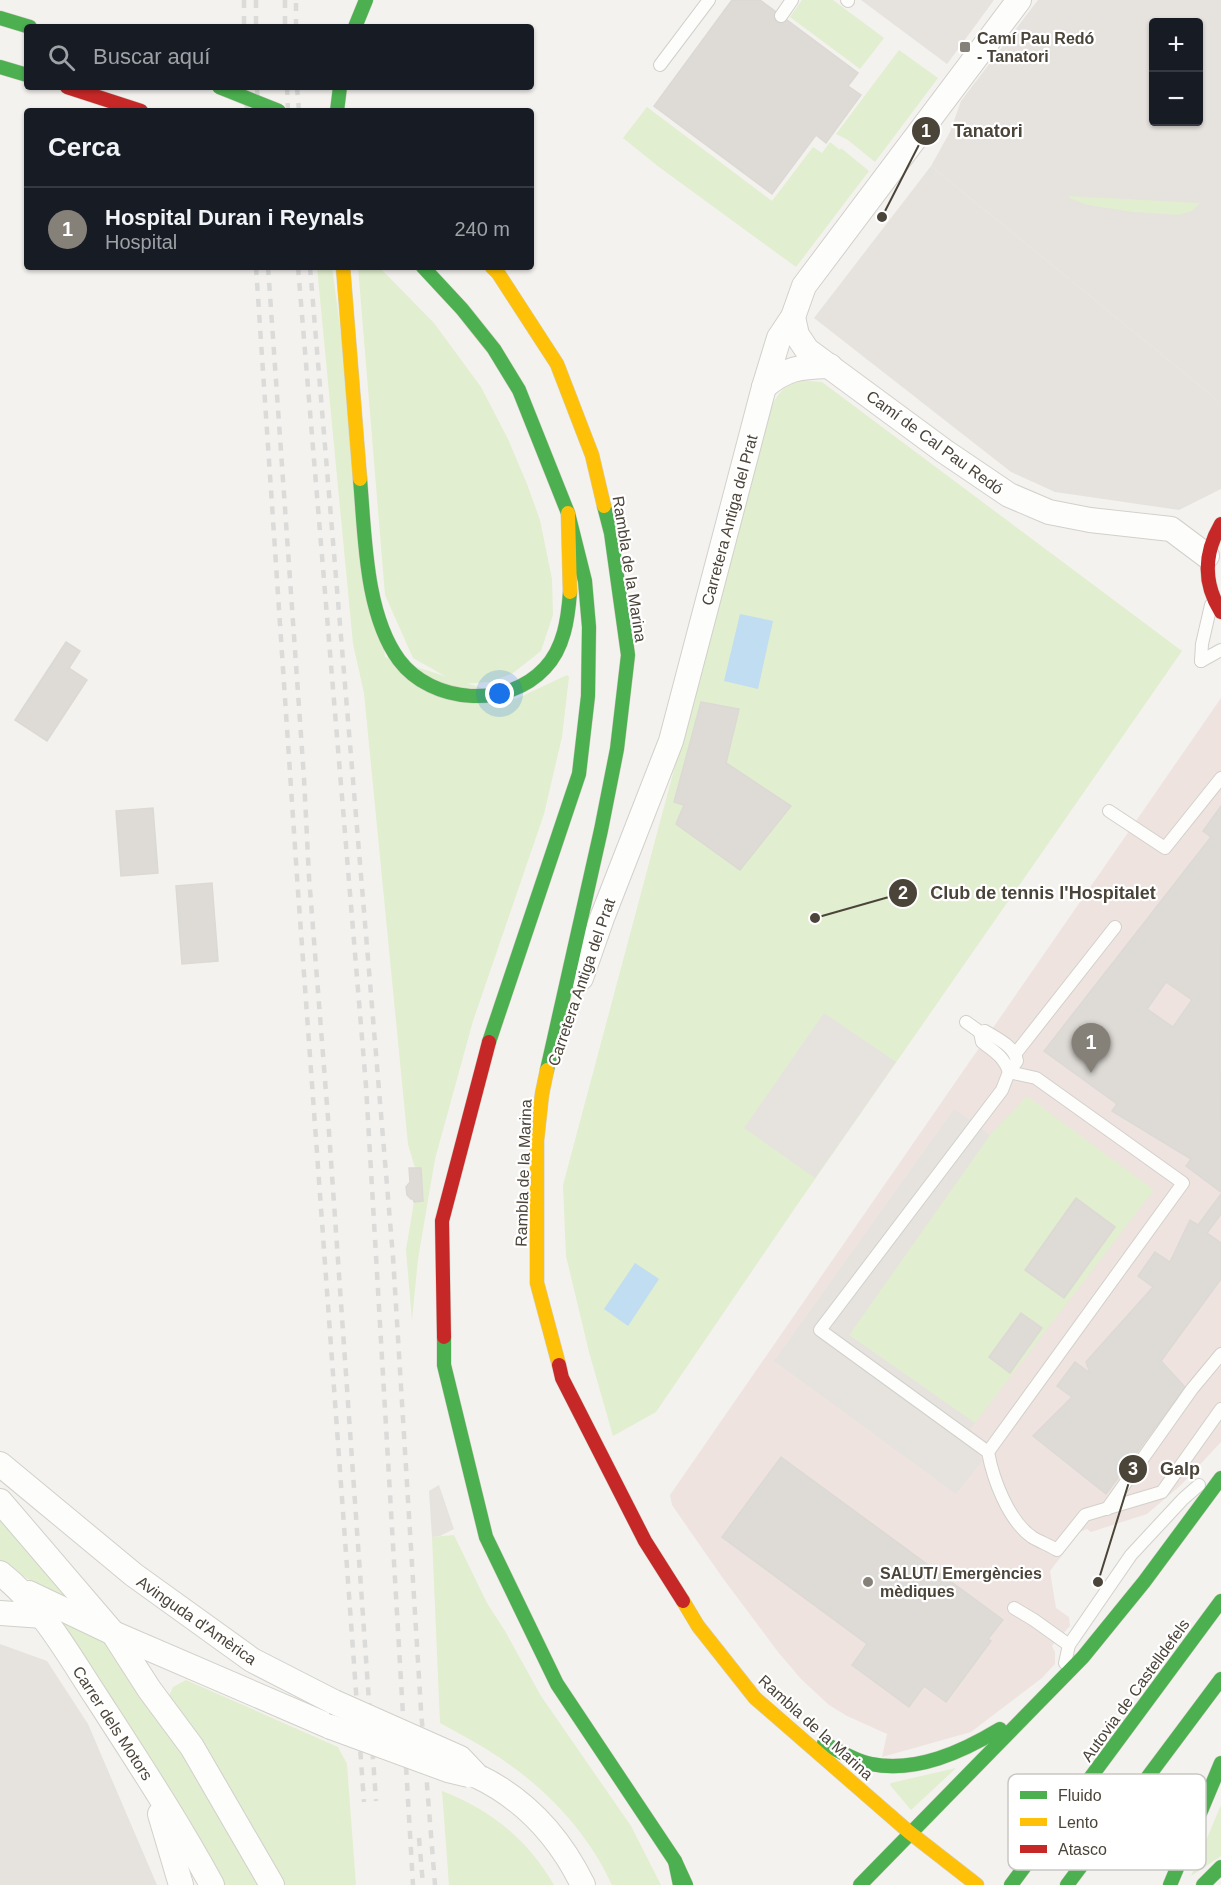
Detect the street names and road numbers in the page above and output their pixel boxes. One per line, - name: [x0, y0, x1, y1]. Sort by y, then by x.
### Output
- street label: Camí de Cal Pau Redó: [863, 387, 1006, 498]
- street label: Carretera Antiga del Prat: [698, 432, 761, 607]
- street label: Rambla de la Marina: [610, 495, 649, 643]
- street label: Carretera Antiga del Prat: [545, 896, 618, 1068]
- street label: Rambla de la Marina: [512, 1099, 535, 1247]
- street label: Avinguda d'Amèrica: [134, 1573, 260, 1668]
- street label: Autovia de Castelldefels: [1078, 1616, 1193, 1765]
- street label: Carrer dels Motors: [69, 1663, 156, 1783]
- street label: Rambla de la Marina: [755, 1672, 876, 1783]

